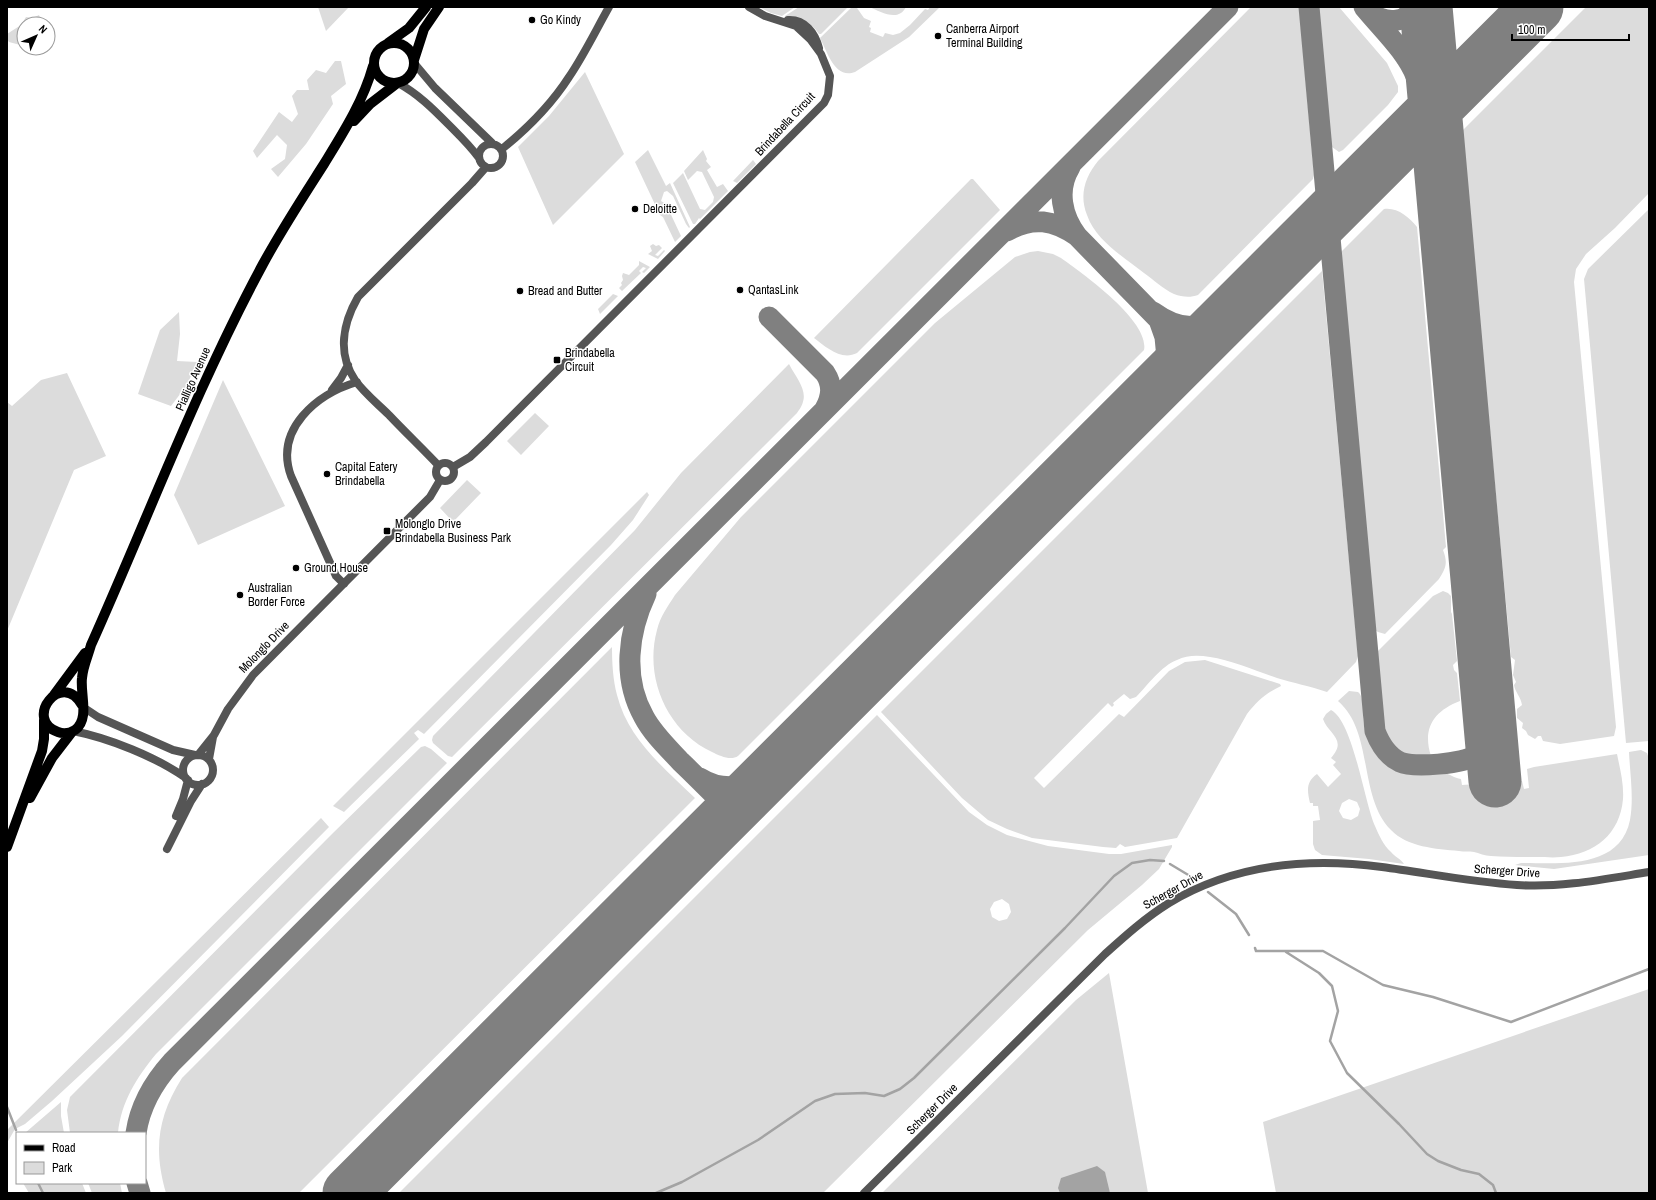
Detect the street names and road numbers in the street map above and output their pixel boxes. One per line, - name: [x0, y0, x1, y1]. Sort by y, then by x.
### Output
- street label: Brindabella Circuit: [751, 89, 819, 159]
- street label: Pialligo Avenue: [172, 345, 214, 413]
- street label: Molonglo Drive: [235, 618, 293, 676]
- street label: Scherger Drive: [1473, 861, 1541, 881]
- street label: Scherger Drive: [1140, 867, 1206, 913]
- street label: Scherger Drive: [903, 1080, 961, 1138]

